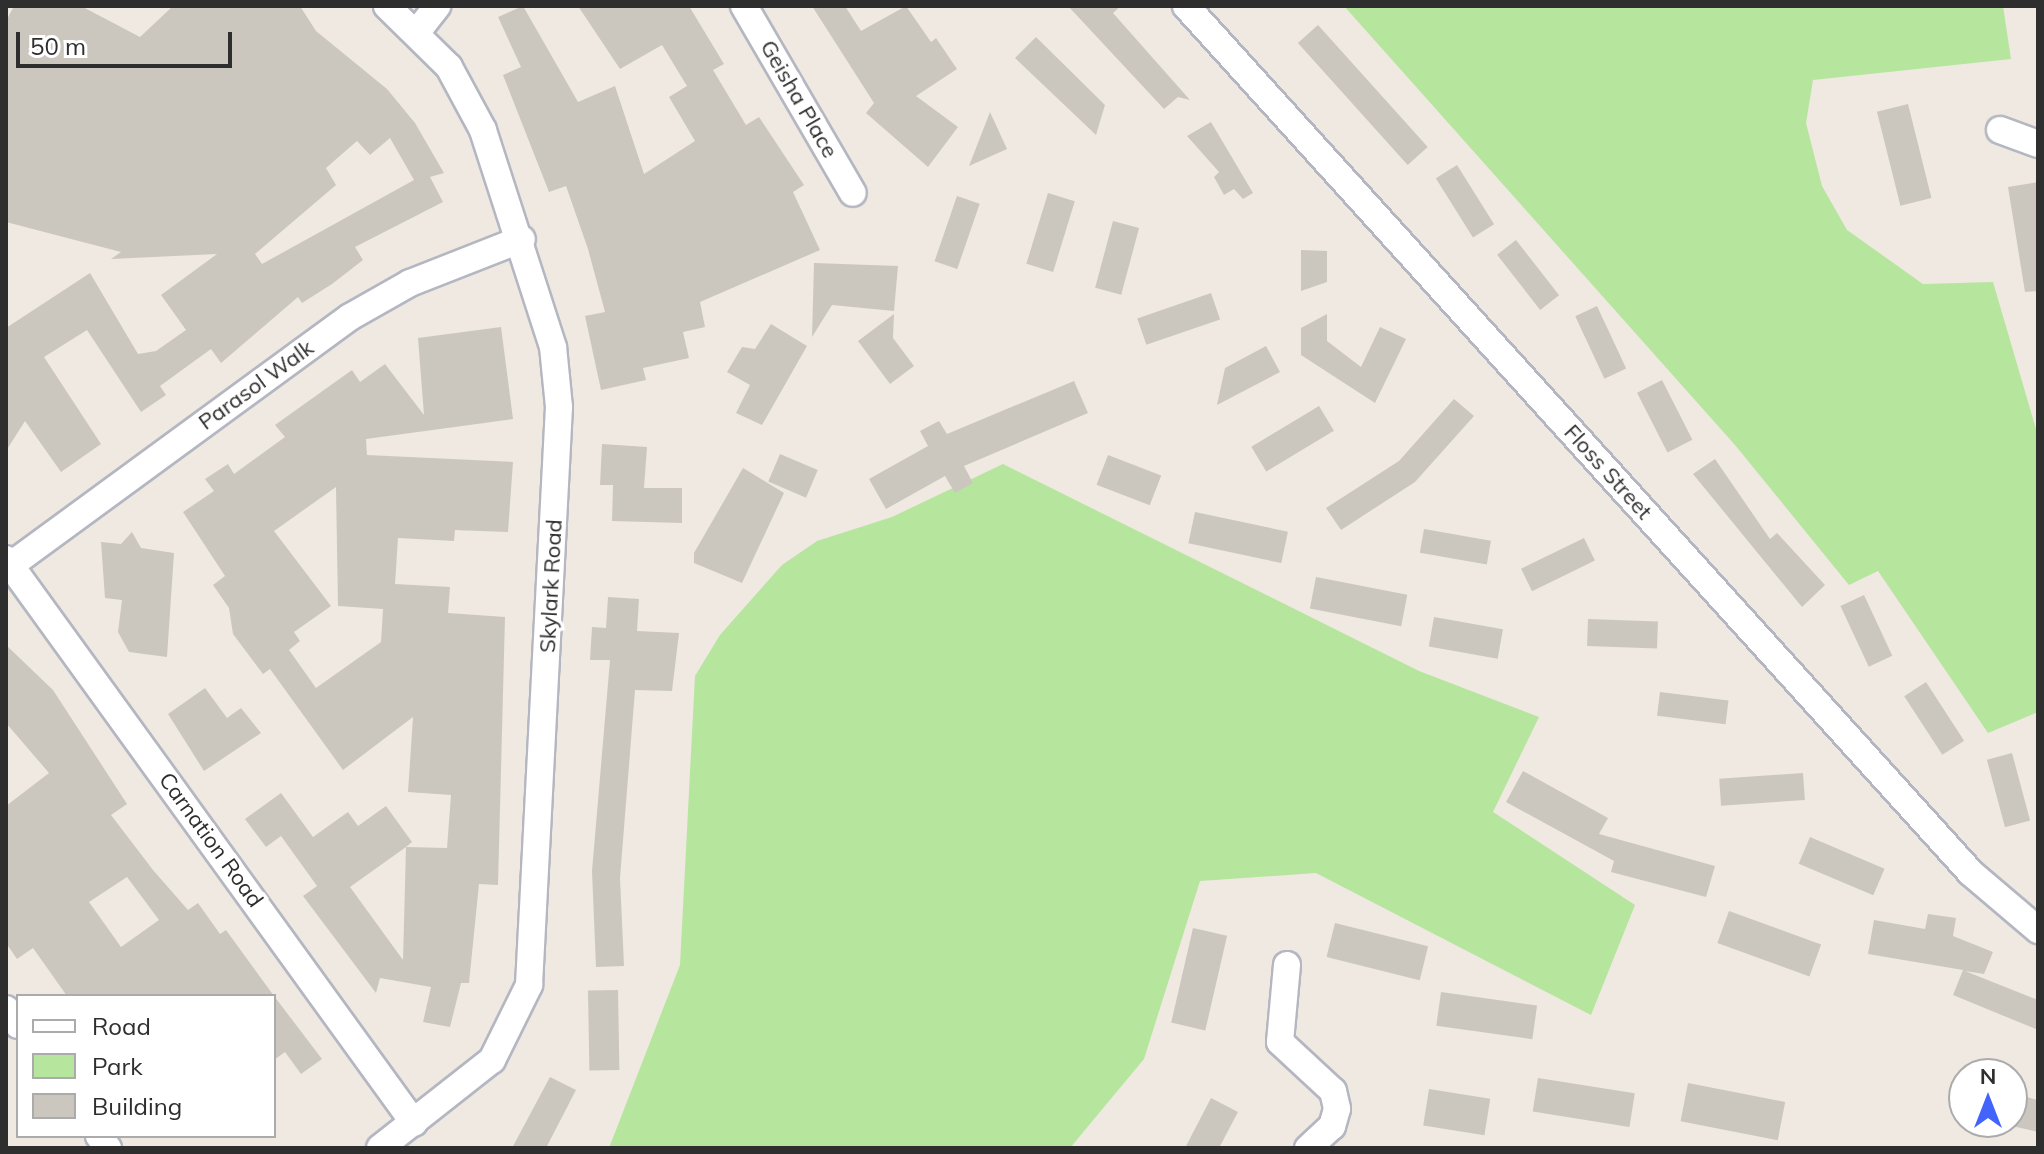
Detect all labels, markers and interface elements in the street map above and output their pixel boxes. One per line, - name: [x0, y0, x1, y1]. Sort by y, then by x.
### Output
- scale bar: [20, 16, 236, 66]
- text: 50 m: [30, 31, 86, 61]
- street label: Geisha Place: [755, 35, 843, 163]
- street label: Parasol Walk: [193, 335, 319, 435]
- street label: Floss Street: [1559, 419, 1657, 525]
- street label: Skylark Road: [534, 519, 568, 653]
- street label: Carnation Road: [153, 768, 269, 912]
- legend: [16, 994, 276, 1138]
- text: Road: [92, 1011, 151, 1041]
- text: Park: [92, 1051, 143, 1081]
- north arrow: [1948, 1058, 2028, 1138]
- text: N: [1980, 1062, 1996, 1090]
- text: Building: [92, 1091, 182, 1121]

